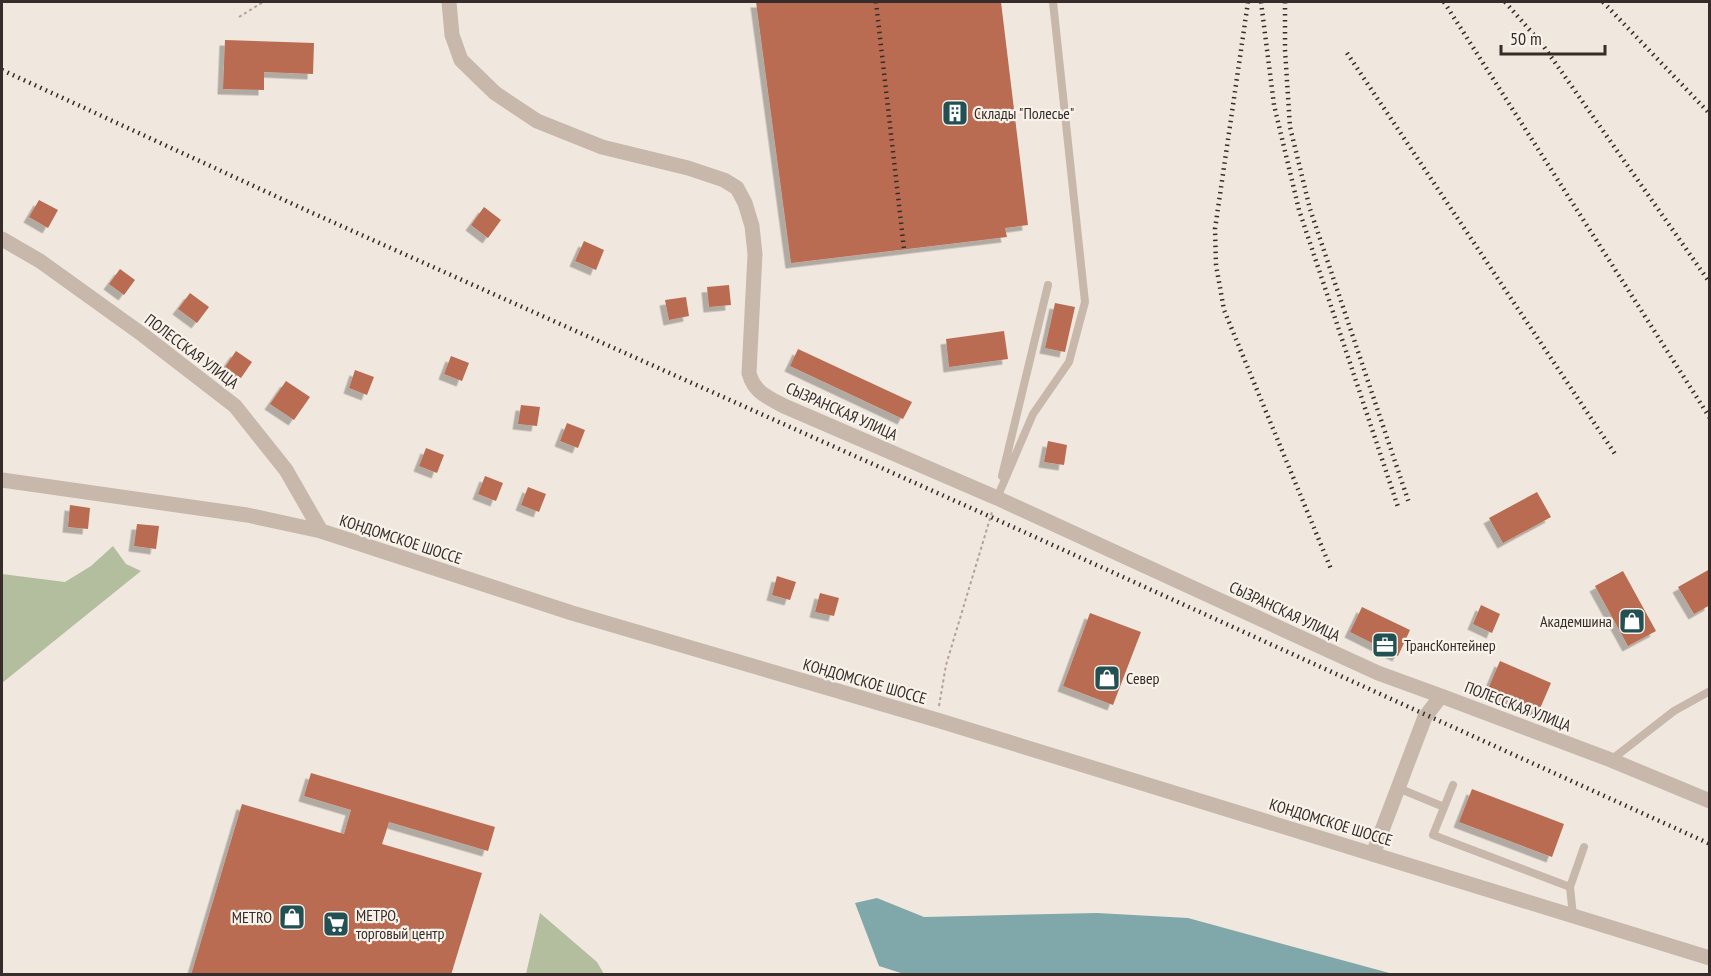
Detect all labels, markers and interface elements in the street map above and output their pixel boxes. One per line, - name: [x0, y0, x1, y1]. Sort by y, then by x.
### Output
- scale bar: [1501, 18, 1604, 56]
- text: 50 m: [1510, 27, 1542, 50]
- building icon: Склады "Полесье": [940, 98, 970, 128]
- place label: Склады "Полесье": [974, 103, 1074, 123]
- street label: ПОЛЕССКАЯ УЛИЦА: [141, 309, 243, 393]
- street label: СЫЗРАНСКАЯ УЛИЦА: [783, 377, 901, 445]
- street label: КОНДОМСКОЕ ШОССЕ: [337, 510, 465, 568]
- street label: СЫЗРАНСКАЯ УЛИЦА: [1226, 577, 1344, 646]
- shop icon: Академшина: [1617, 606, 1647, 636]
- place label: Академшина: [1540, 611, 1612, 631]
- office icon: ТрансКонтейнер: [1370, 630, 1400, 660]
- place label: ТрансКонтейнер: [1404, 635, 1496, 655]
- street label: КОНДОМСКОЕ ШОССЕ: [801, 654, 929, 708]
- shop icon: Север: [1092, 663, 1122, 693]
- place label: Север: [1126, 668, 1160, 688]
- street label: ПОЛЕССКАЯ УЛИЦА: [1462, 677, 1574, 736]
- street label: КОНДОМСКОЕ ШОССЕ: [1267, 794, 1395, 850]
- shop icon: METRO: [277, 902, 307, 932]
- place label: МЕТРО, торговый центр: [356, 905, 444, 943]
- place label: METRO: [232, 907, 272, 927]
- supermarket icon: МЕТРО, торговый центр: [321, 909, 351, 939]

